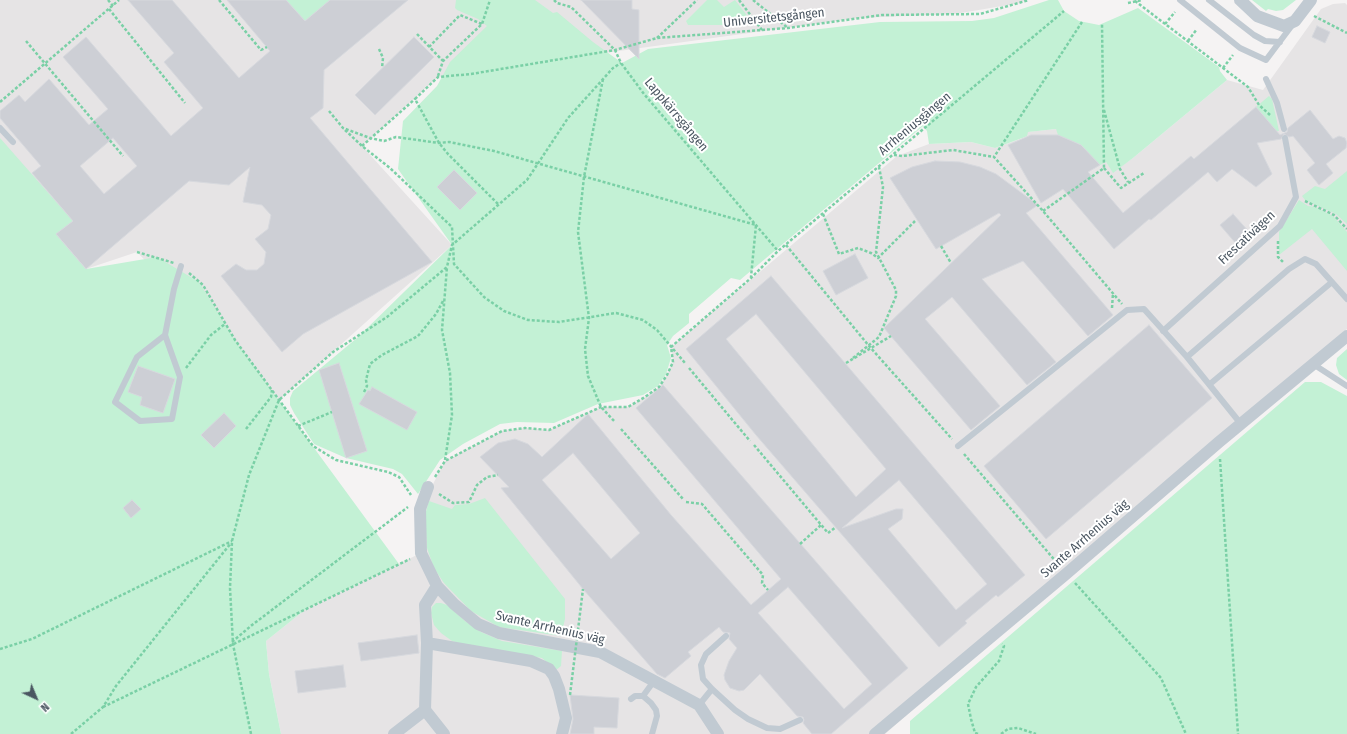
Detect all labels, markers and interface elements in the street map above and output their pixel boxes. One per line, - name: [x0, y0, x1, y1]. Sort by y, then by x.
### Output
- street label: Universitetsgången: [723, 5, 825, 31]
- street label: Lappkärrsgången: [641, 75, 711, 155]
- street label: Arrheniusgången: [876, 89, 954, 159]
- street label: Frescativägen: [1215, 208, 1279, 268]
- street label: Svante Arrhenius väg: [1038, 497, 1132, 581]
- street label: Svante Arrhenius väg: [494, 608, 606, 648]
- north arrow: [16, 678, 56, 718]
- text: N: [38, 700, 52, 714]

